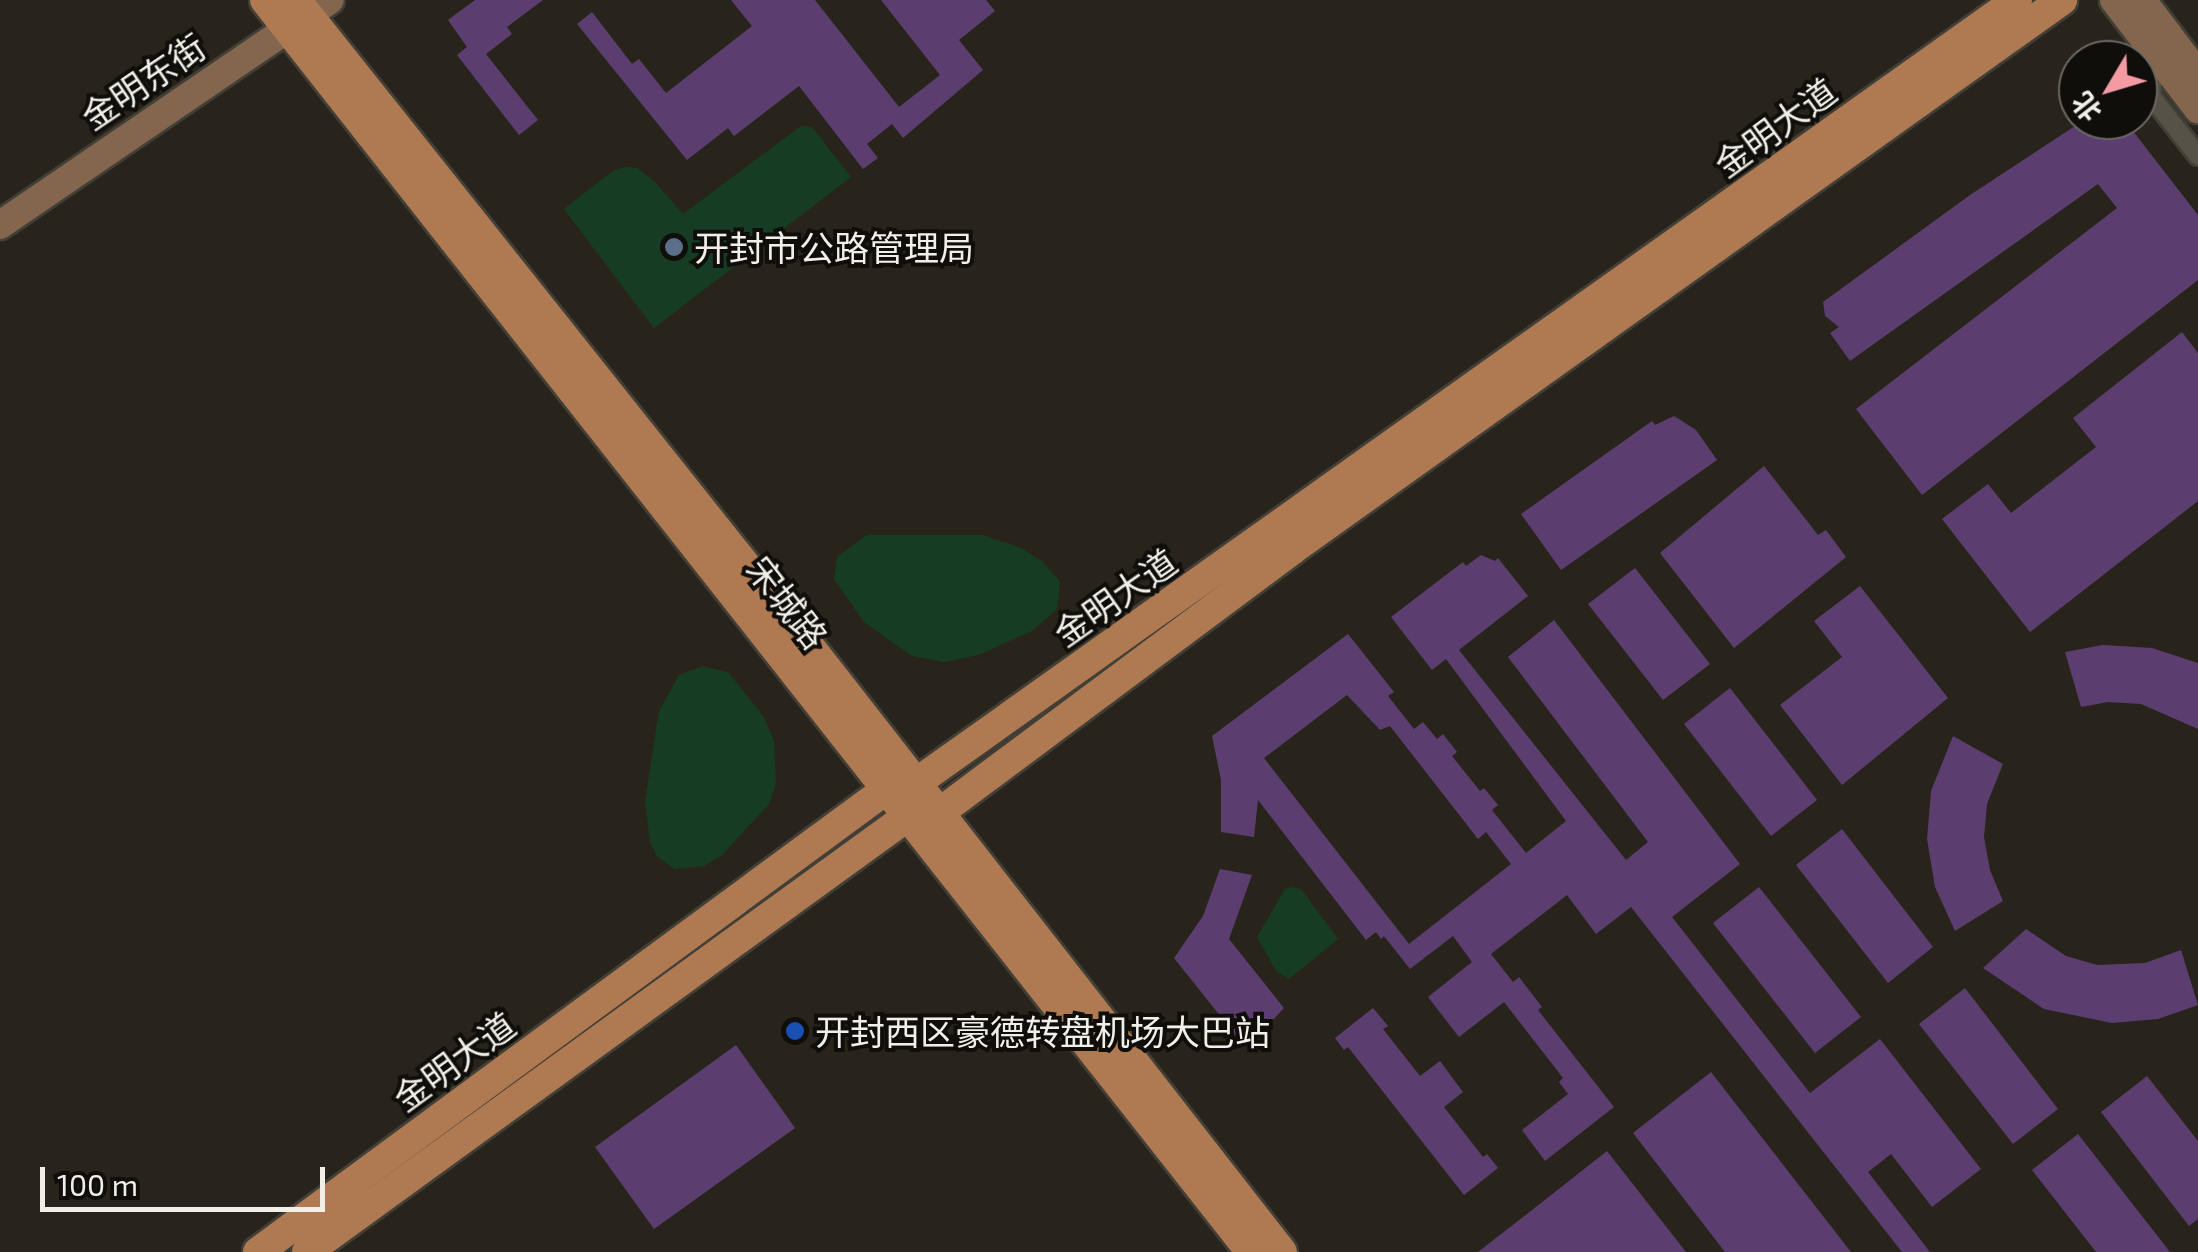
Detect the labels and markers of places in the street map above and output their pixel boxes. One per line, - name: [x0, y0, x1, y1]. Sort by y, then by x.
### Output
- place label: 开封市公路管理局: [694, 226, 974, 268]
- marker: 开封市公路管理局: [663, 236, 685, 258]
- place label: 开封西区豪德转盘机场大巴站: [815, 1010, 1270, 1052]
- marker: 开封西区豪德转盘机场大巴站: [784, 1020, 806, 1042]

